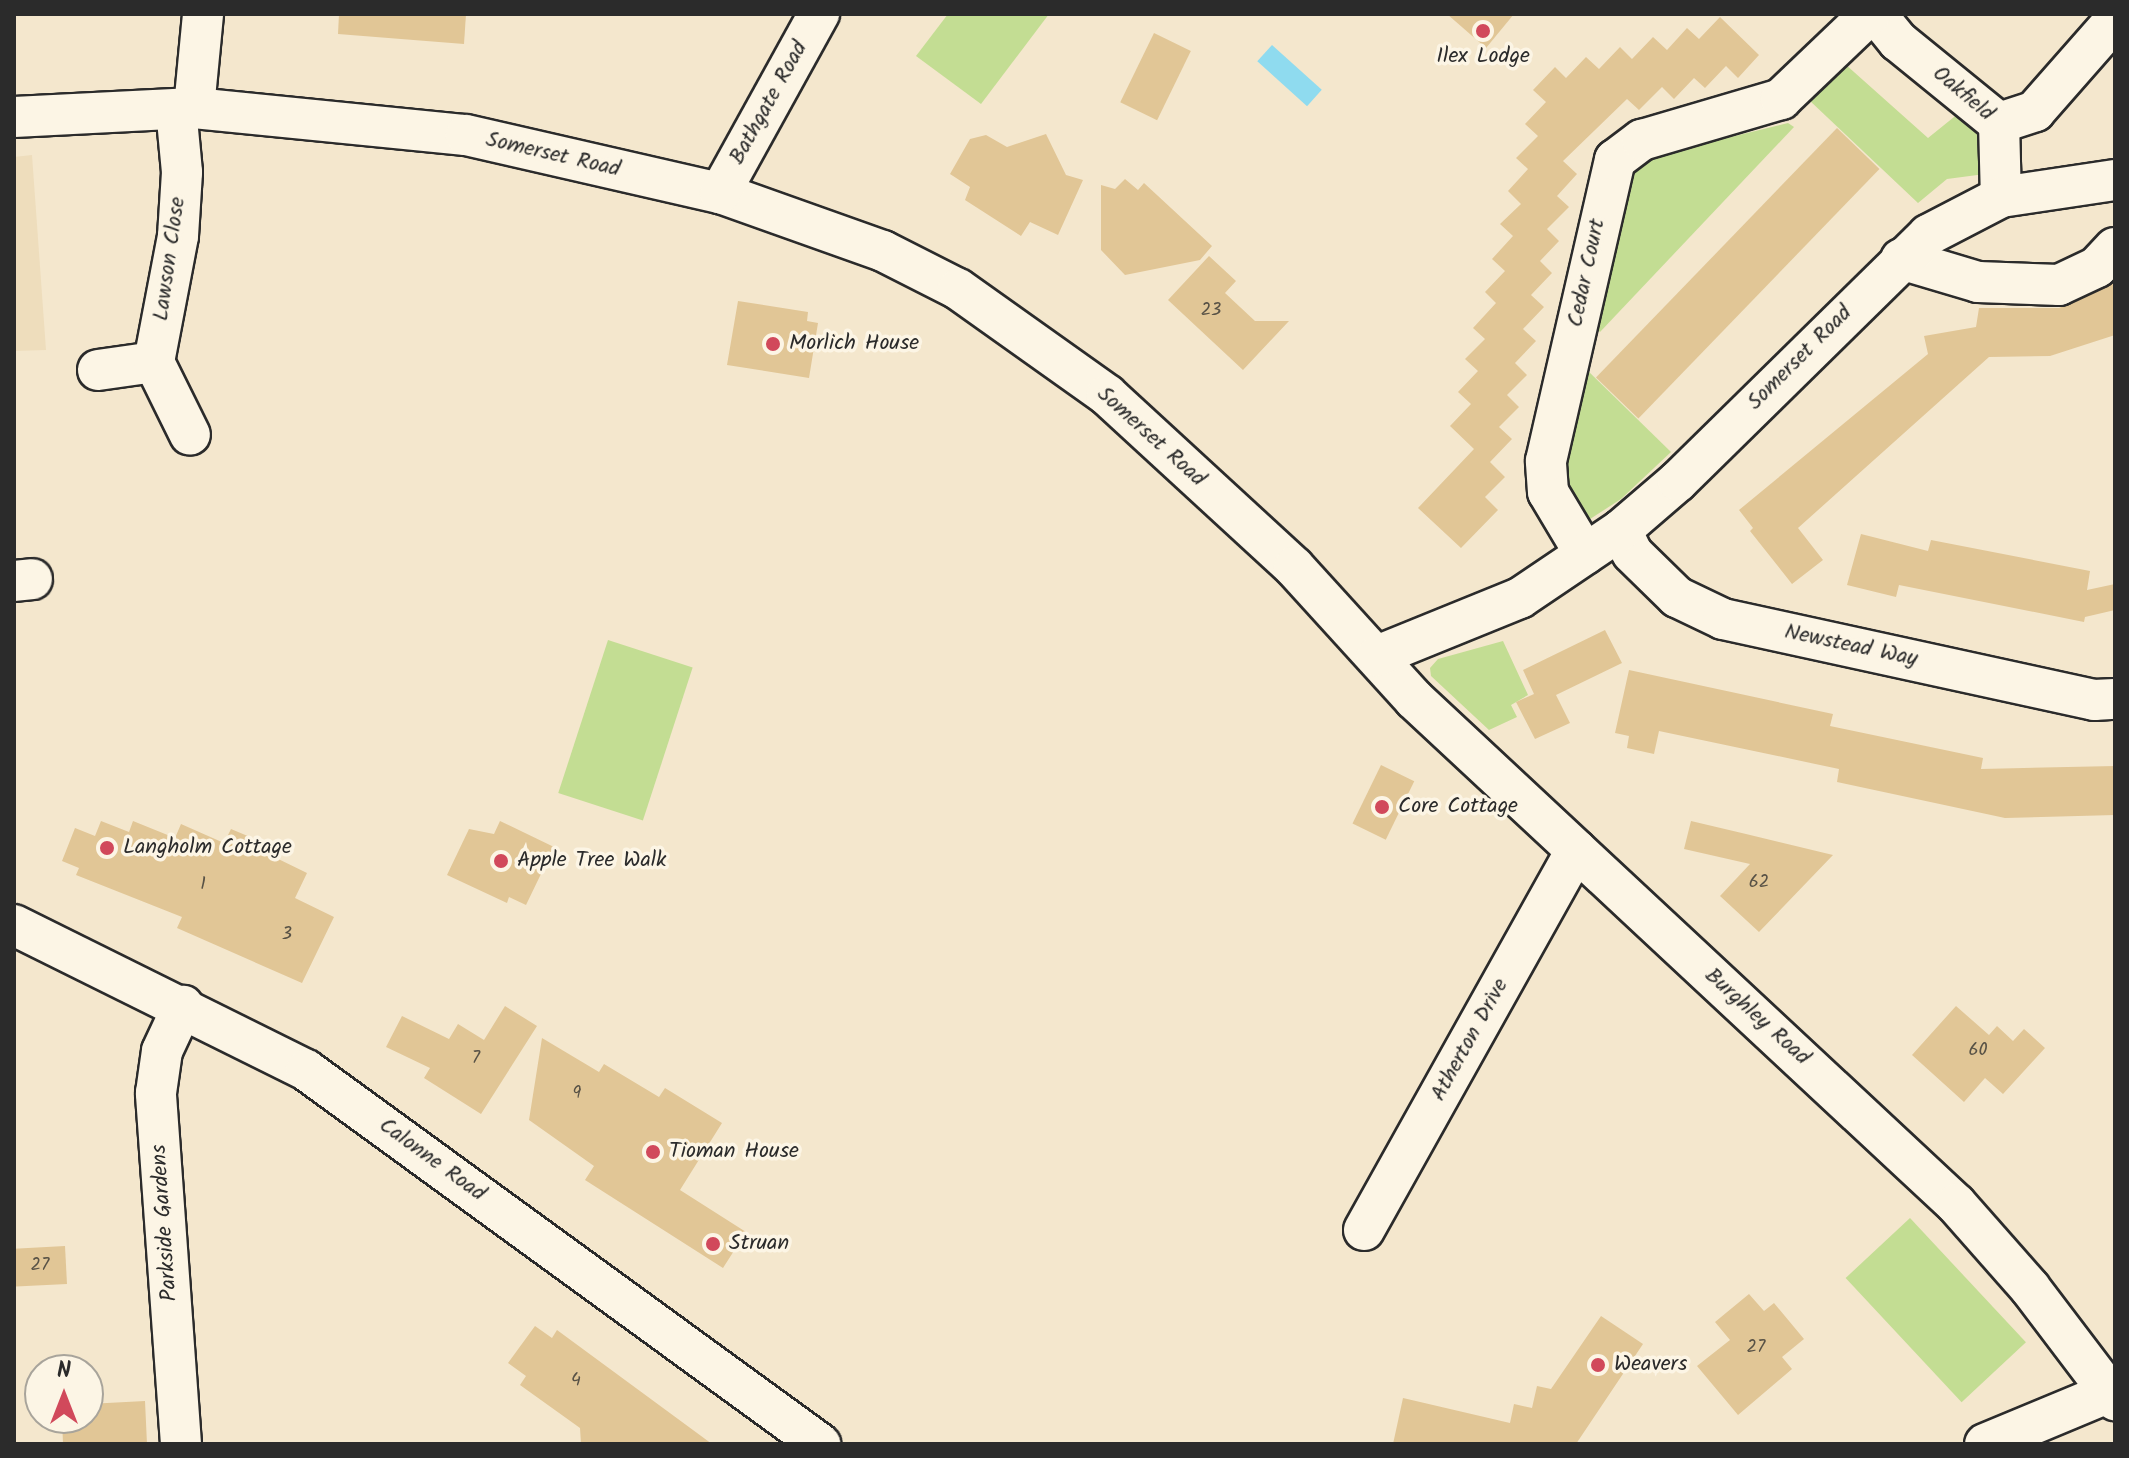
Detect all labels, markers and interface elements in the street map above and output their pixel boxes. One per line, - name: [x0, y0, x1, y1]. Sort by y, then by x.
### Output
- marker: Ilex Lodge: [1474, 22, 1492, 40]
- street label: Bathgate Road: [724, 37, 814, 169]
- place label: Ilex Lodge: [1436, 44, 1530, 70]
- street label: Oakfield: [1927, 61, 1999, 127]
- street label: Somerset Road: [483, 127, 623, 183]
- street label: Lawson Close: [148, 195, 192, 323]
- street label: Cedar Court: [1563, 216, 1611, 330]
- house number: 23: [1201, 300, 1221, 322]
- street label: Somerset Road: [1742, 300, 1858, 416]
- place label: Morlich House: [789, 331, 919, 357]
- marker: Morlich House: [764, 335, 782, 353]
- street label: Somerset Road: [1091, 381, 1211, 493]
- street label: Newstead Way: [1782, 619, 1920, 673]
- place label: Core Cottage: [1398, 794, 1518, 820]
- marker: Core Cottage: [1373, 798, 1391, 816]
- place label: Langholm Cottage: [123, 835, 292, 861]
- marker: Langholm Cottage: [98, 839, 116, 857]
- place label: Apple Tree Walk: [517, 848, 666, 874]
- marker: Apple Tree Walk: [492, 852, 510, 870]
- house number: 62: [1749, 872, 1769, 894]
- house number: 1: [200, 874, 206, 896]
- house number: 3: [282, 924, 292, 946]
- street label: Burghley Road: [1699, 963, 1815, 1071]
- street label: Atherton Drive: [1426, 974, 1514, 1106]
- house number: 60: [1968, 1040, 1988, 1062]
- house number: 7: [472, 1048, 480, 1070]
- house number: 9: [573, 1083, 581, 1105]
- street label: Calonne Road: [374, 1113, 490, 1207]
- place label: Tioman House: [669, 1139, 799, 1165]
- marker: Tioman House: [644, 1143, 662, 1161]
- street label: Parkside Gardens: [146, 1144, 184, 1302]
- place label: Struan: [729, 1231, 789, 1257]
- marker: Struan: [704, 1235, 722, 1253]
- house number: 27: [31, 1255, 49, 1277]
- house number: 27: [1747, 1337, 1765, 1359]
- place label: Weavers: [1614, 1352, 1687, 1378]
- north arrow: [24, 1354, 104, 1434]
- text: N: [57, 1354, 71, 1389]
- marker: Weavers: [1589, 1356, 1607, 1374]
- house number: 4: [571, 1370, 581, 1392]

